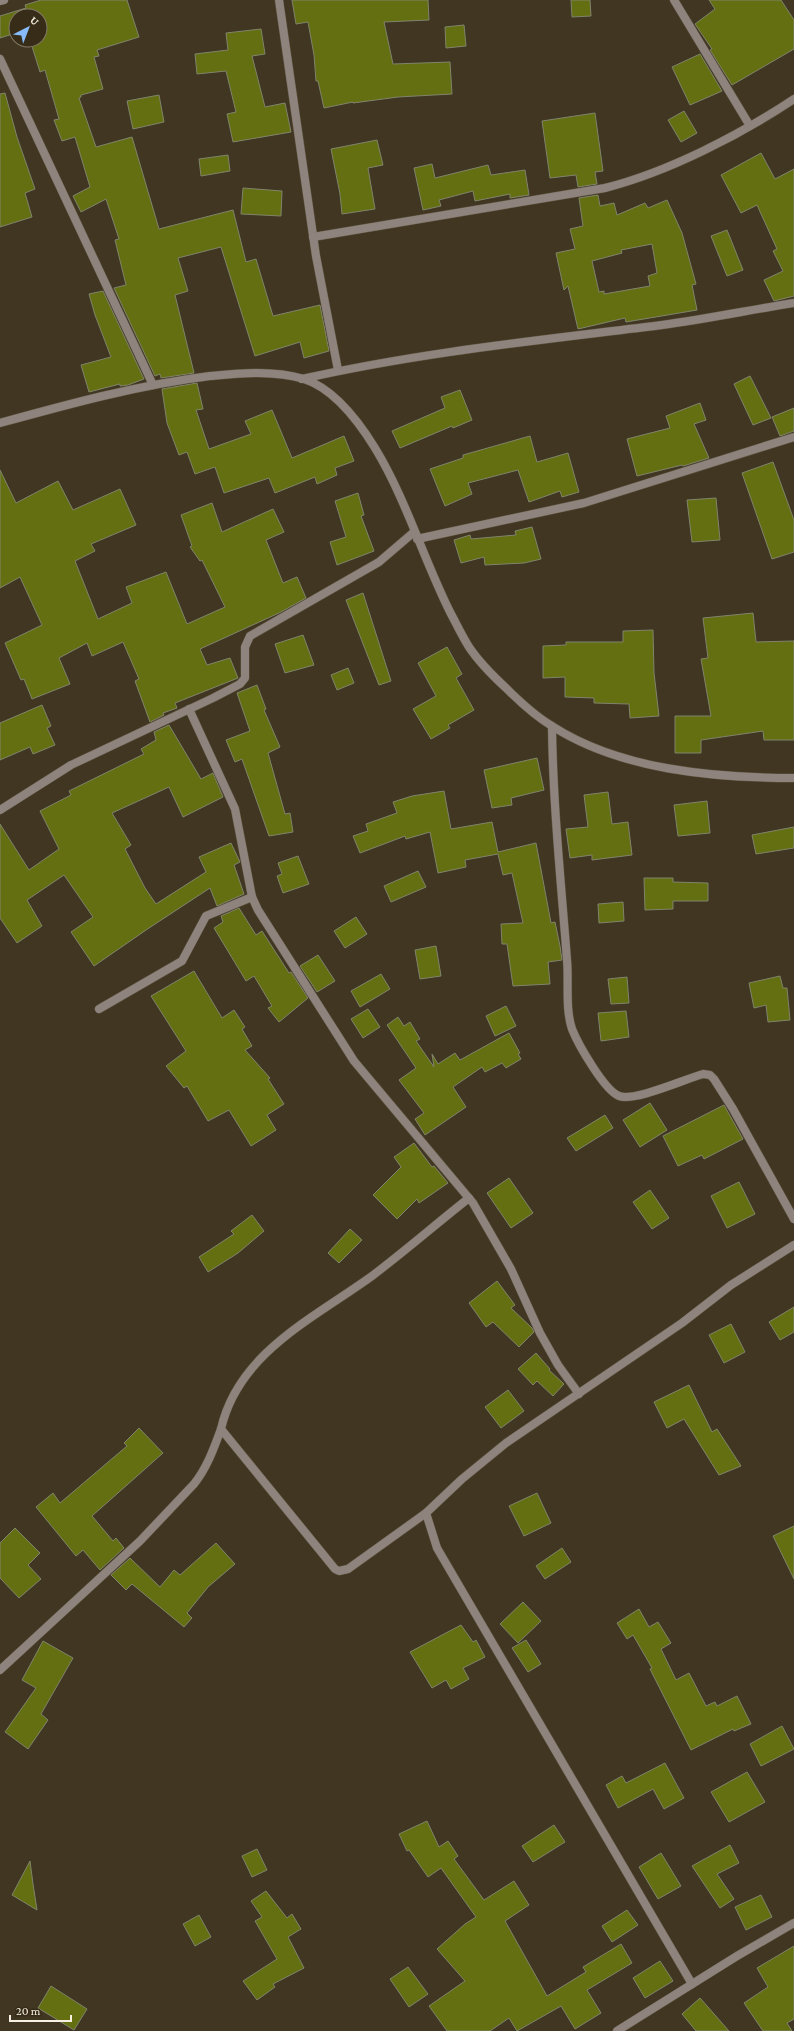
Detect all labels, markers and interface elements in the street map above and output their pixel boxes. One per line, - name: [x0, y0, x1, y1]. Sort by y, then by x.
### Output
- north arrow: [8, 8, 48, 48]
- text: U: [28, 14, 42, 28]
- scale bar: [10, 1997, 71, 2023]
- text: 20 m: [16, 2004, 41, 2018]

